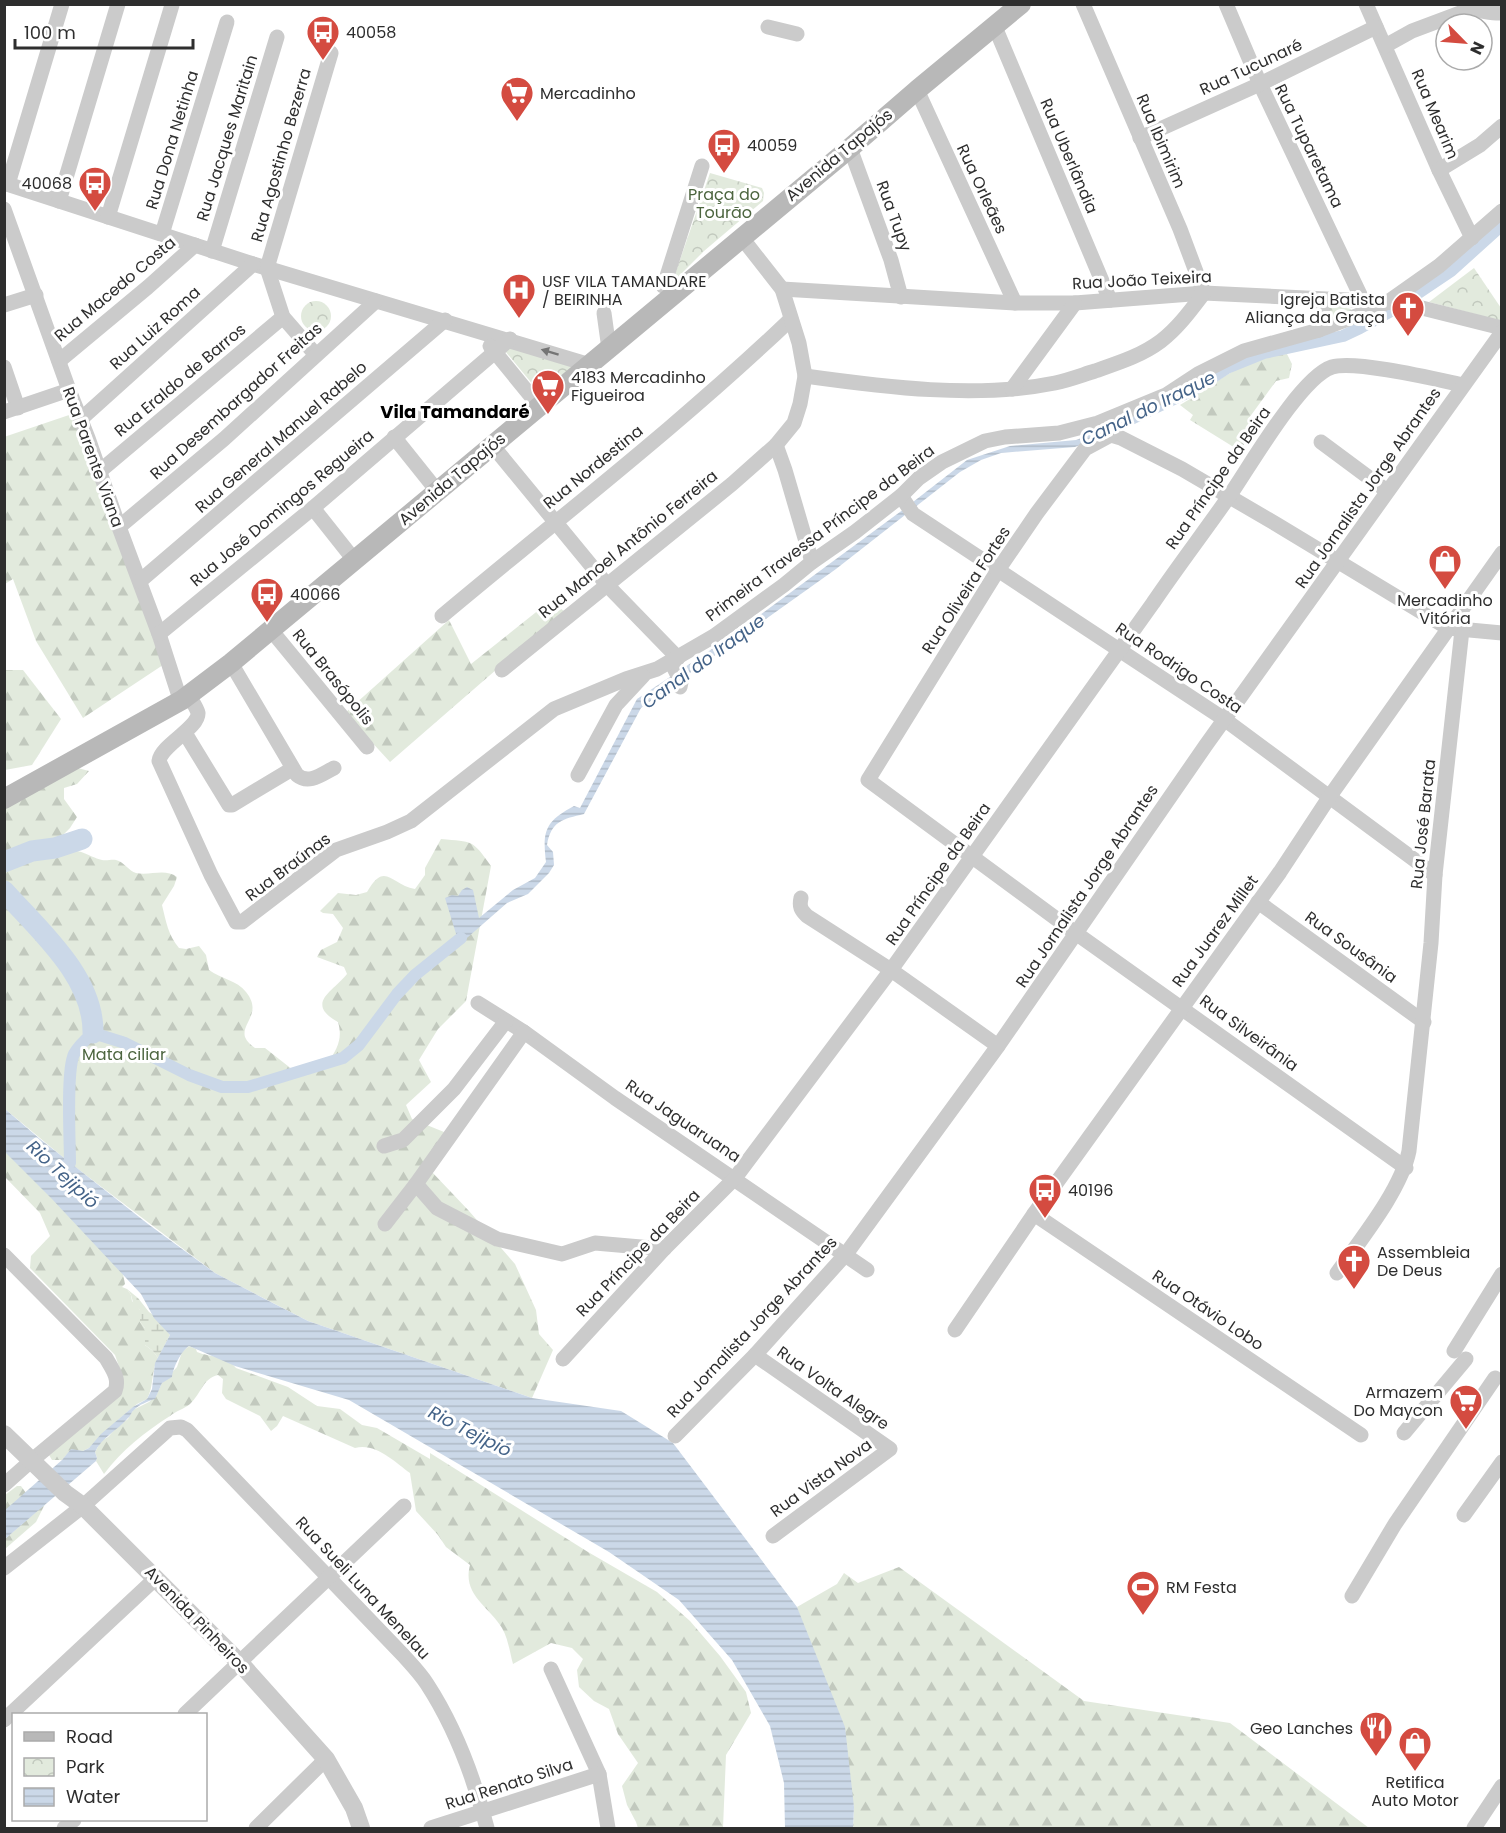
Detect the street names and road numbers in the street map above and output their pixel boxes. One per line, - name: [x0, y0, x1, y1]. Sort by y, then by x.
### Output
- street label: Rua Tucunaré: [1196, 33, 1306, 101]
- street label: Rua Jacques Maritain: [191, 52, 263, 224]
- street label: Rua Agostinho Bezerra: [245, 65, 317, 245]
- street label: Rua Mearim: [1406, 65, 1464, 163]
- street label: Rua Dona Netinha: [140, 68, 204, 212]
- street label: Rua Tuparetama: [1269, 80, 1349, 212]
- street label: Rua Ibimirim: [1131, 90, 1191, 192]
- street label: Rua Uberlândia: [1034, 95, 1104, 217]
- street label: Avenida Tapajós: [780, 103, 898, 207]
- street label: Rua Orleães: [951, 140, 1013, 238]
- street label: Rua Tupy: [871, 177, 917, 255]
- street label: Rua Macedo Costa: [49, 231, 181, 347]
- street label: Rua João Teixeira: [1072, 265, 1212, 295]
- street label: Rua Luiz Roma: [105, 281, 205, 375]
- street label: Rua Desembargador Freitas: [145, 317, 327, 485]
- street label: Rua Eraldo de Barros: [109, 318, 251, 442]
- street label: Rua General Manuel Rabelo: [190, 356, 372, 518]
- street label: Rua Jornalista Jorge Abrantes: [1290, 383, 1446, 593]
- street label: Rua Parente Viana: [57, 384, 129, 530]
- street label: Rua Príncipe da Beira: [1160, 402, 1276, 554]
- street label: Rua Nordestina: [538, 420, 648, 514]
- street label: Rua José Domingos Regueira: [185, 424, 379, 592]
- street label: Avenida Tapajós: [393, 427, 511, 531]
- street label: Primeira Travessa Príncipe da Beira: [701, 439, 939, 627]
- street label: Rua Manoel Antônio Ferreira: [533, 464, 723, 624]
- street label: Rua Oliveira Fortes: [916, 522, 1016, 658]
- street label: Rua Rodrigo Costa: [1111, 617, 1247, 719]
- street label: Rua Brasópolis: [287, 624, 379, 730]
- street label: Rua José Barata: [1405, 758, 1441, 890]
- street label: Rua Jornalista Jorge Abrantes: [1010, 780, 1164, 992]
- street label: Rua Príncipe da Beira: [880, 798, 996, 950]
- street label: Rua Braúnas: [241, 827, 335, 907]
- street label: Rua Juarez Millet: [1166, 870, 1264, 992]
- street label: Rua Sousânia: [1300, 906, 1402, 988]
- street label: Rua Silveirânia: [1195, 989, 1303, 1077]
- street label: Rua Jaguaruana: [621, 1074, 745, 1168]
- street label: Rua Príncipe da Beira: [571, 1184, 705, 1322]
- street label: Rua Jornalista Jorge Abrantes: [662, 1231, 842, 1423]
- street label: Rua Otávio Lobo: [1148, 1264, 1268, 1356]
- street label: Rua Volta Alegre: [772, 1341, 894, 1435]
- street label: Rua Vista Nova: [766, 1433, 876, 1523]
- street label: Rua Sueli Luna Menelau: [290, 1511, 436, 1665]
- street label: Avenida Pinheiros: [139, 1561, 255, 1679]
- street label: Rua Renato Silva: [442, 1752, 576, 1816]

